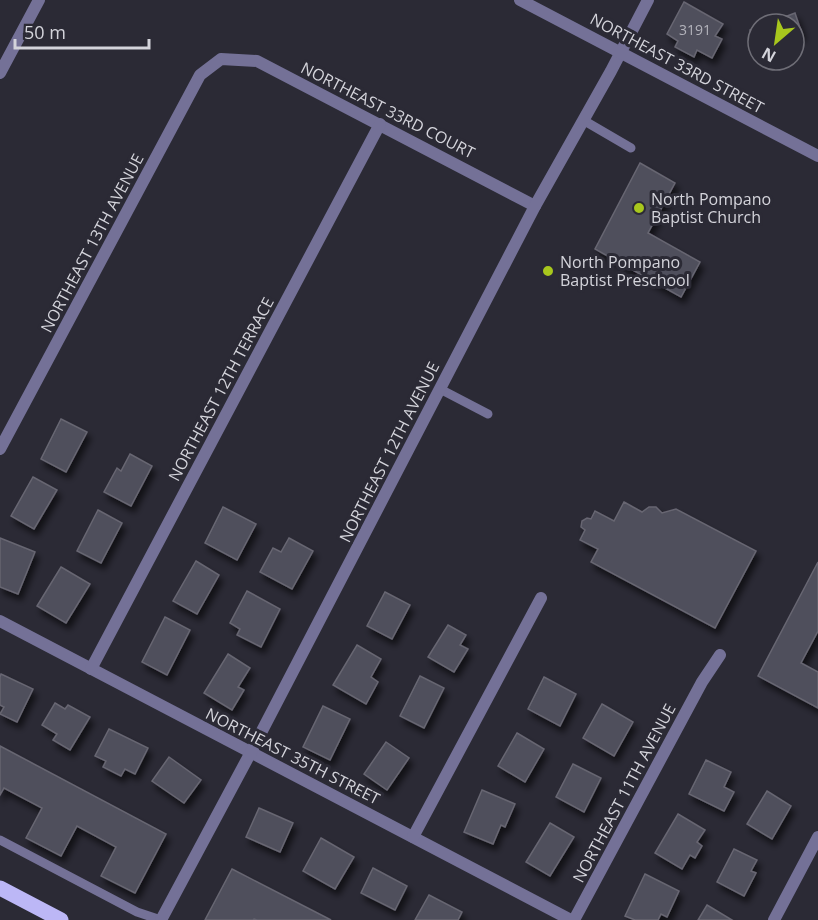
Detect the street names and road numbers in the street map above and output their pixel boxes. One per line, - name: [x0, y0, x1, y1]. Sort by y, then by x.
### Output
- street label: NORTHEAST 33RD STREET: [586, 8, 768, 118]
- street label: NORTHEAST 33RD COURT: [297, 56, 479, 164]
- street label: NORTHEAST 13TH AVENUE: [35, 150, 149, 336]
- street label: NORTHEAST 12TH TERRACE: [163, 293, 279, 485]
- street label: NORTHEAST 12TH AVENUE: [334, 358, 444, 546]
- street label: NORTHEAST 11TH AVENUE: [567, 700, 681, 886]
- street label: NORTHEAST 35TH STREET: [202, 702, 384, 810]

